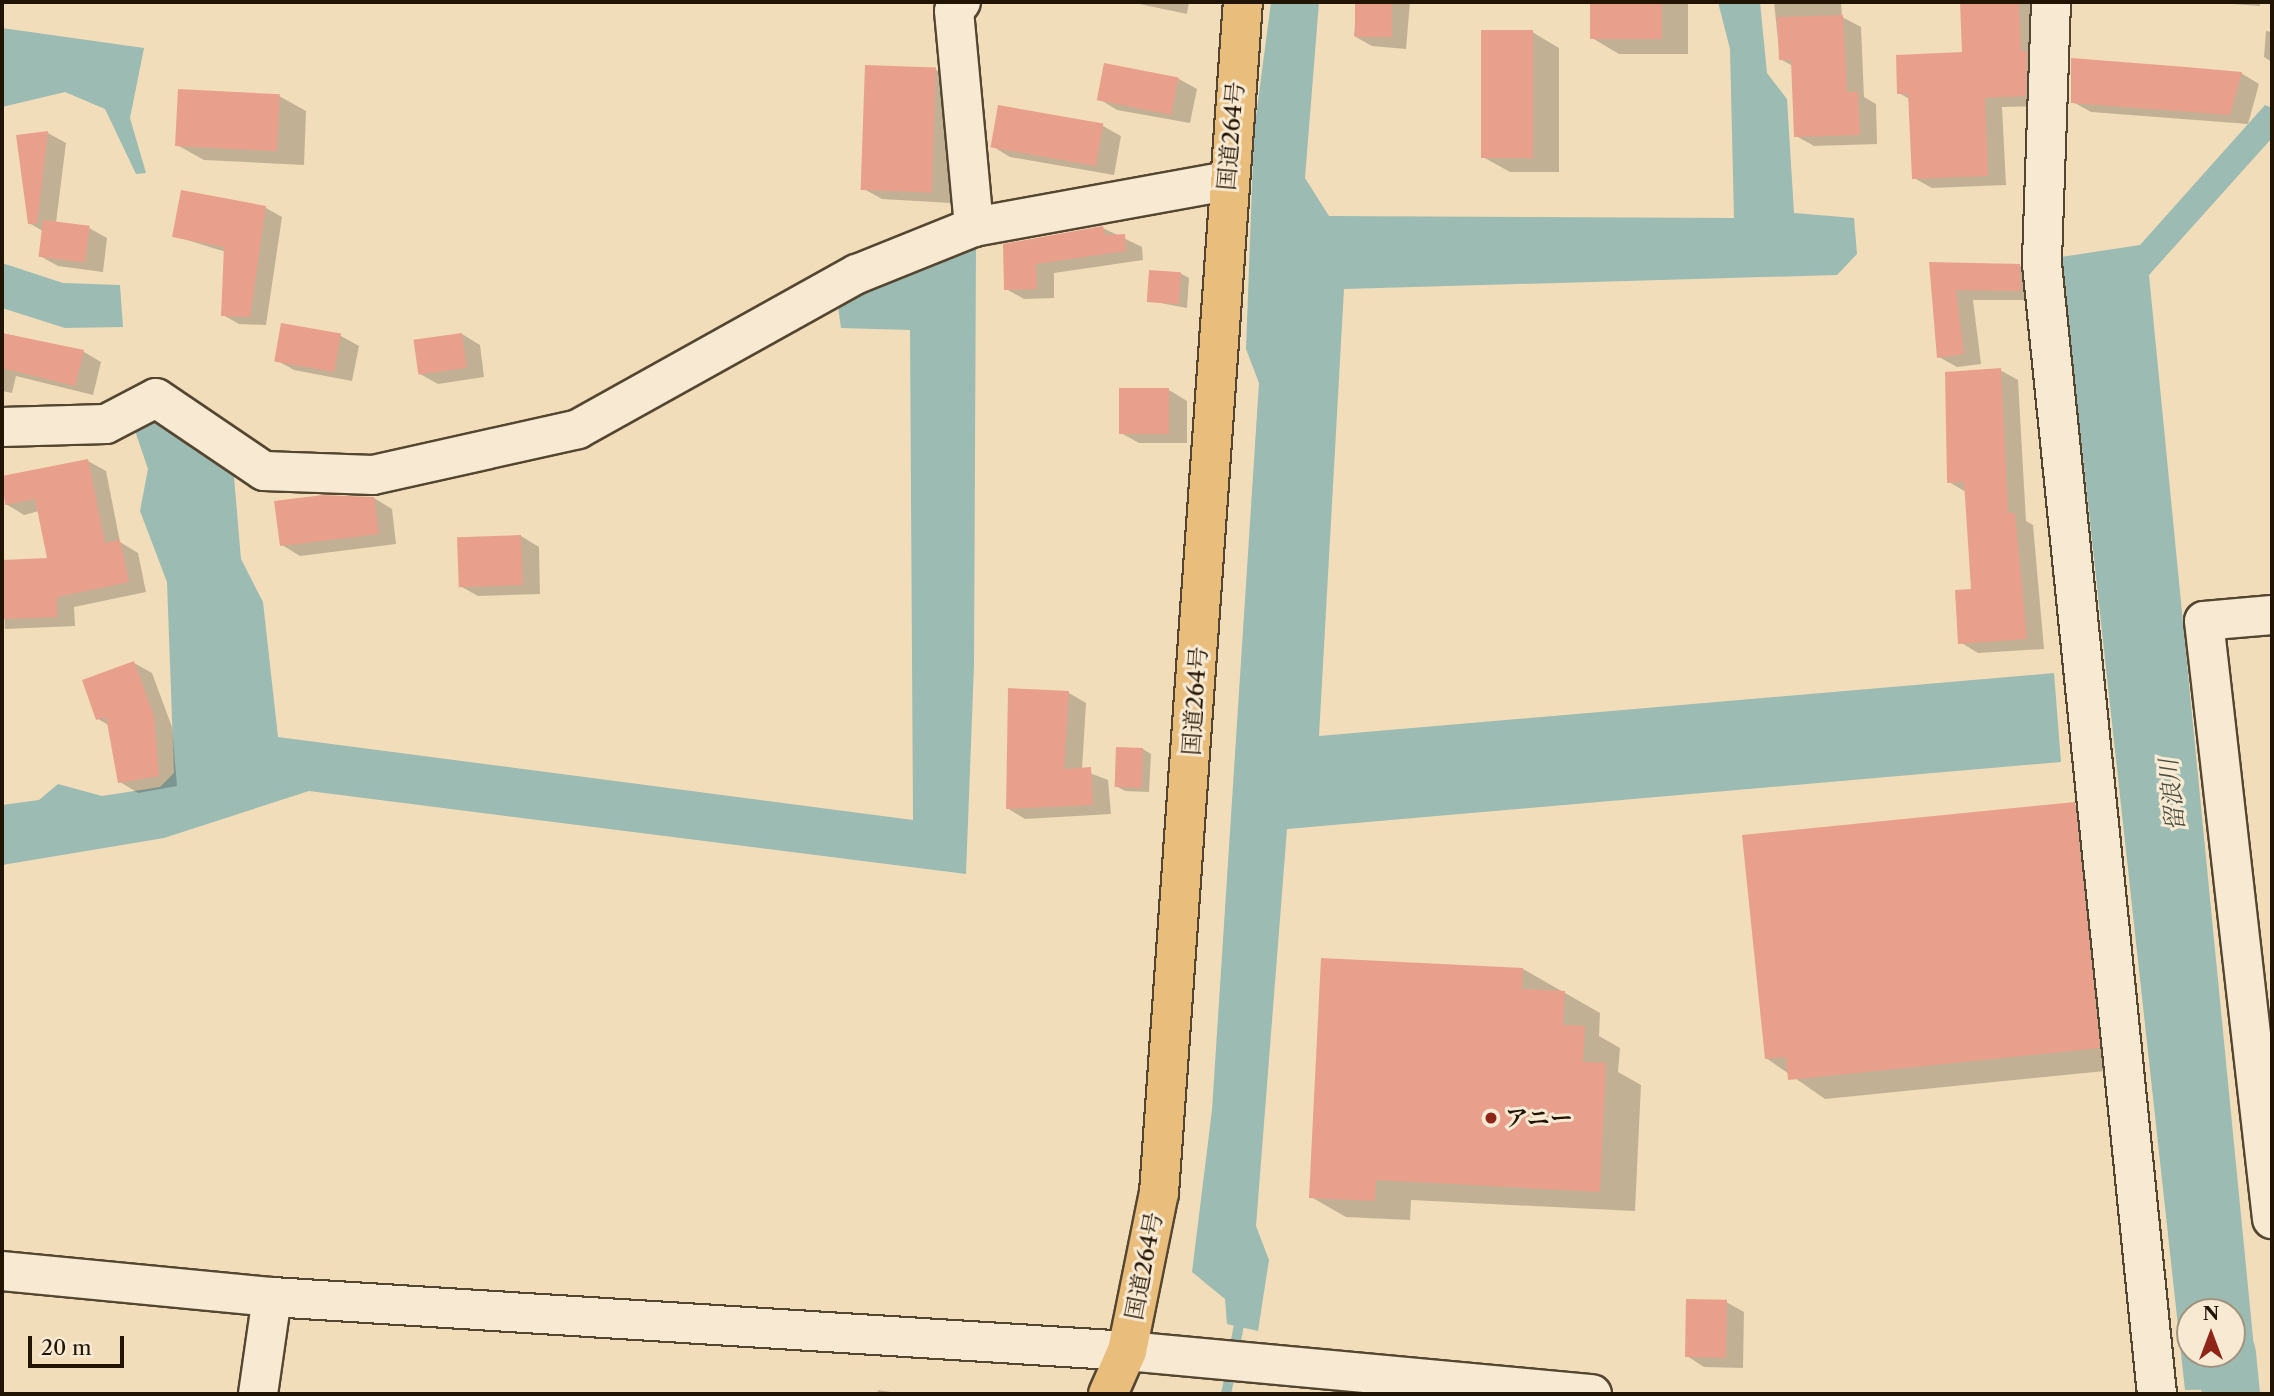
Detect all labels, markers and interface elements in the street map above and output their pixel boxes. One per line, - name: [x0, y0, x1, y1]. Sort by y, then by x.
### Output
- street label: 国道264号: [1213, 81, 1249, 191]
- street label: 国道264号: [1177, 646, 1213, 756]
- water label: 留浪川: [2154, 758, 2190, 832]
- place label: アニー: [1505, 1104, 1574, 1132]
- marker: アニー: [1483, 1110, 1499, 1126]
- street label: 国道264号: [1120, 1210, 1168, 1322]
- north arrow: [2176, 1298, 2246, 1368]
- text: N: [2203, 1302, 2219, 1325]
- scale bar: [32, 1322, 128, 1366]
- text: 20 m: [41, 1335, 92, 1360]

